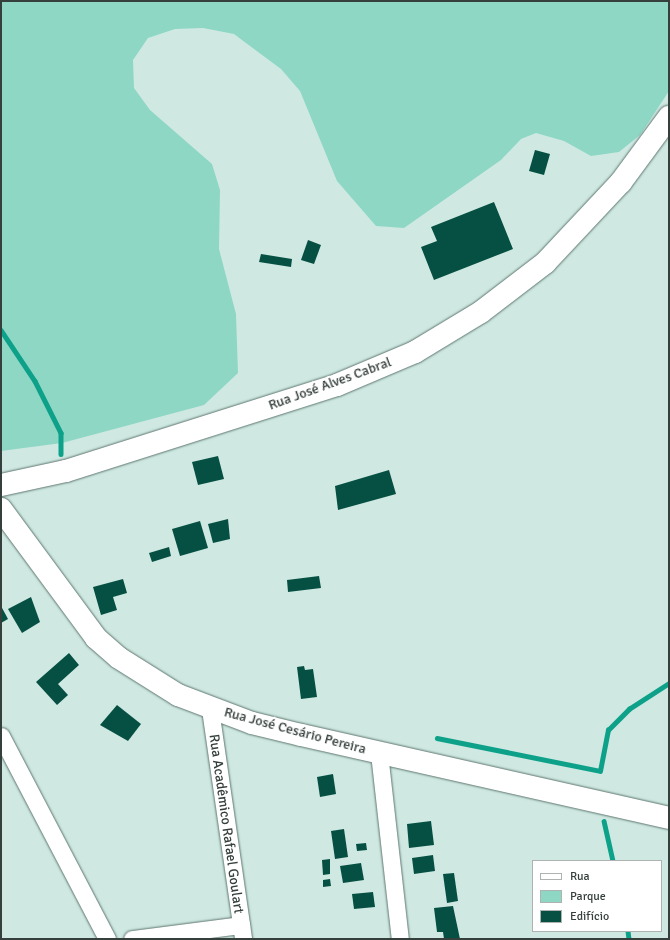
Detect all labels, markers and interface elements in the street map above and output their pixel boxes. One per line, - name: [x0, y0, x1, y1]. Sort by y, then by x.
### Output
- street label: Rua José Alves Cabral: [266, 354, 394, 414]
- street label: Rua José Cesário Pereira: [222, 704, 368, 758]
- street label: Rua Acadêmico Rafael Goulart: [205, 733, 247, 915]
- legend: [532, 860, 662, 932]
- text: Rua: [570, 869, 590, 884]
- text: Parque: [570, 889, 606, 904]
- text: Edifício: [570, 909, 609, 924]

